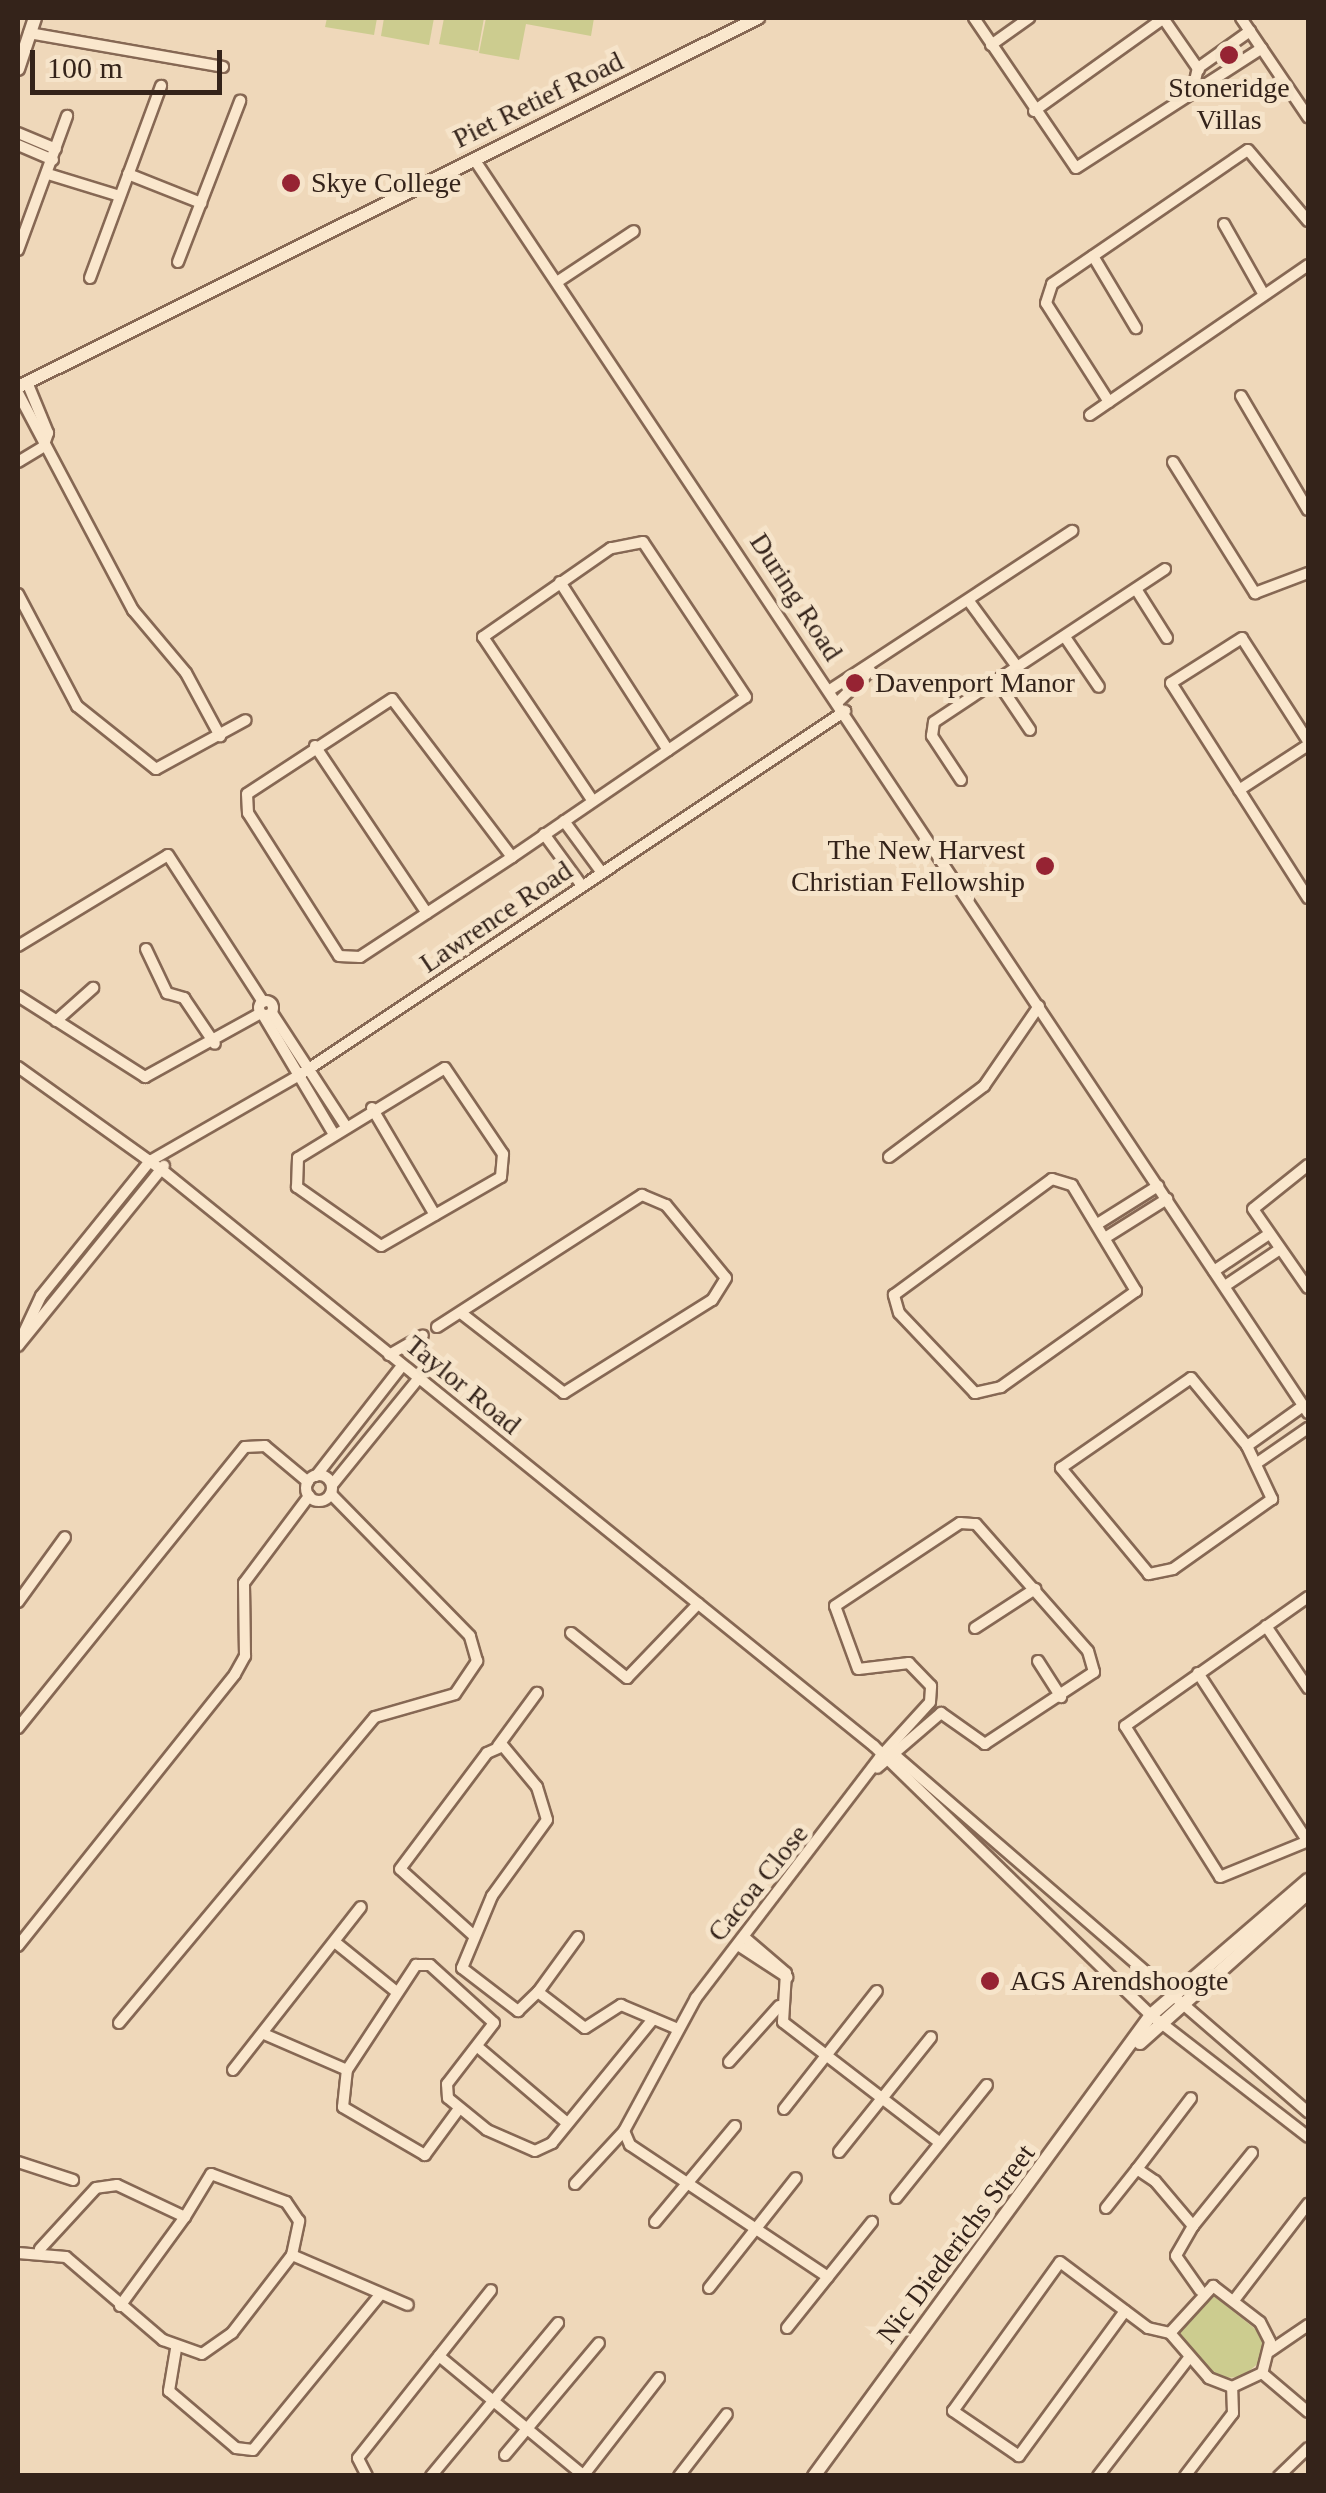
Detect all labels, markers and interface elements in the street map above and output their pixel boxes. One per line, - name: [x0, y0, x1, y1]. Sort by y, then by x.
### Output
- scale bar: [35, 30, 228, 92]
- street label: Piet Retief Road: [447, 44, 629, 156]
- marker: Stoneridge Villas: [1218, 44, 1240, 66]
- text: 100 m: [47, 51, 123, 84]
- place label: Stoneridge Villas: [1168, 71, 1290, 137]
- place label: Skye College: [311, 166, 461, 200]
- marker: Skye College: [280, 172, 302, 194]
- street label: During Road: [742, 527, 850, 667]
- place label: Davenport Manor: [875, 666, 1075, 700]
- marker: Davenport Manor: [844, 672, 866, 694]
- place label: The New Harvest Christian Fellowship: [791, 833, 1025, 899]
- street label: Lawrence Road: [413, 854, 579, 980]
- marker: The New Harvest Christian Fellowship: [1034, 855, 1056, 877]
- street label: Taylor Road: [399, 1328, 527, 1442]
- street label: Cacoa Close: [701, 1818, 815, 1948]
- place label: AGS Arendshoogte: [1010, 1964, 1230, 1998]
- marker: AGS Arendshoogte: [979, 1970, 1001, 1992]
- street label: Nic Diederichs Street: [870, 2138, 1042, 2350]

